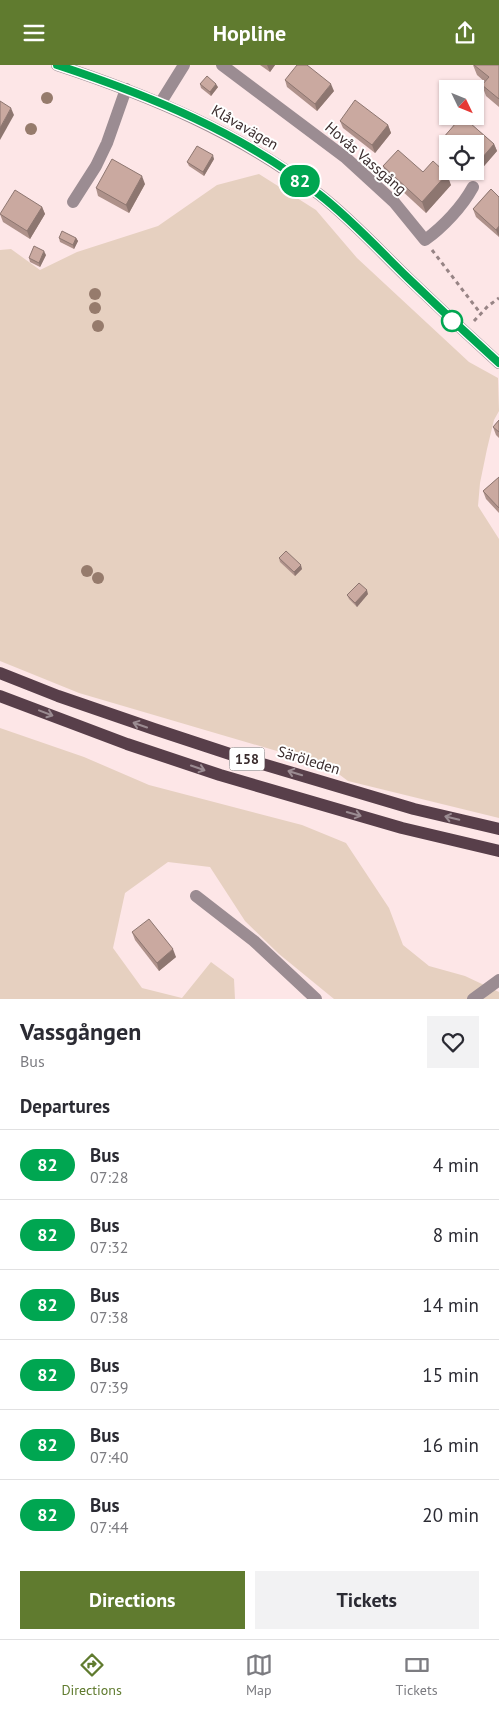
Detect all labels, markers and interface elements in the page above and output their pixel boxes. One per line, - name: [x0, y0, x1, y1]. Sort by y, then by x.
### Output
- icon: menu: [20, 19, 48, 47]
- text: Hopline: [213, 19, 286, 47]
- icon: share: [451, 19, 479, 47]
- north arrow: [439, 80, 484, 125]
- map controls: [439, 80, 484, 180]
- street label: Klåvavägen: [208, 100, 282, 154]
- street label: Hovås Vassgång: [321, 117, 411, 199]
- button: locate: [439, 135, 484, 180]
- line badge: 82: [278, 165, 322, 197]
- text: 82: [290, 169, 310, 192]
- unlabelled marker: [441, 310, 463, 332]
- one-way arrow: [37, 709, 53, 718]
- one-way arrow: [133, 720, 149, 729]
- street label: Säröleden: [275, 741, 343, 779]
- road number: 158: [230, 747, 264, 771]
- one-way arrow: [190, 764, 206, 773]
- one-way arrow: [288, 768, 304, 778]
- one-way arrow: [346, 810, 362, 820]
- one-way arrow: [444, 813, 460, 822]
- text: Vassgången: [20, 1016, 141, 1047]
- button: heart: [427, 1016, 479, 1068]
- text: Bus: [20, 1051, 45, 1071]
- text: Departures: [20, 1094, 110, 1118]
- text: Bus: [90, 1143, 119, 1167]
- text: 82: [37, 1153, 58, 1176]
- text: 4 min: [433, 1153, 479, 1177]
- text: 07:28: [90, 1167, 128, 1187]
- text: Bus: [90, 1213, 119, 1237]
- text: 82: [37, 1223, 58, 1246]
- text: 8 min: [433, 1223, 479, 1247]
- text: 07:32: [90, 1237, 128, 1257]
- text: Bus: [90, 1283, 119, 1307]
- text: 82: [37, 1293, 58, 1316]
- text: 14 min: [422, 1293, 479, 1317]
- text: 07:38: [90, 1307, 128, 1327]
- text: Bus: [90, 1353, 119, 1377]
- text: 82: [37, 1363, 58, 1386]
- text: 15 min: [422, 1363, 479, 1387]
- text: 07:39: [90, 1377, 128, 1397]
- text: Bus: [90, 1423, 119, 1447]
- text: 82: [37, 1433, 58, 1456]
- text: 16 min: [422, 1433, 479, 1457]
- text: 07:40: [90, 1447, 128, 1467]
- text: Bus: [90, 1493, 119, 1517]
- text: 82: [37, 1503, 58, 1526]
- text: 20 min: [422, 1503, 479, 1527]
- text: 07:44: [90, 1517, 128, 1537]
- button: Directions: [20, 1571, 245, 1629]
- button: Tickets: [255, 1571, 479, 1629]
- tab: Directions: [61, 1651, 122, 1699]
- tab: Map: [245, 1651, 273, 1699]
- tab: Tickets: [395, 1651, 438, 1699]

